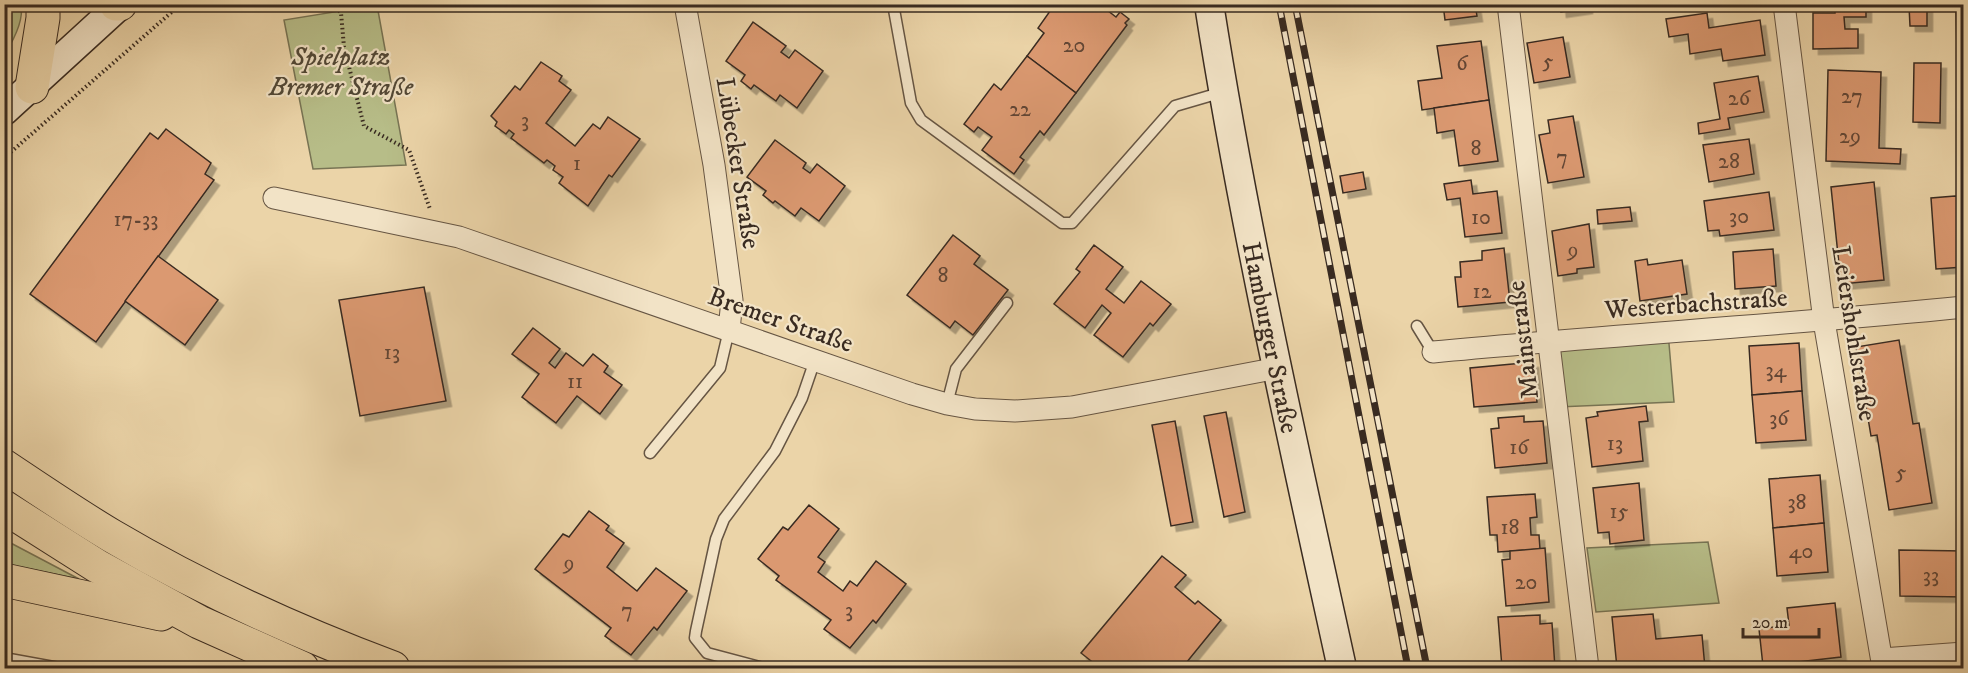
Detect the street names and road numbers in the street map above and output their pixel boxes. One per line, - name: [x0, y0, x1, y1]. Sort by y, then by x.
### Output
- street label: Lübecker Straße: [708, 75, 767, 251]
- street label: Hamburger Straße: [1234, 239, 1305, 436]
- street label: Leiershohlstraße: [1823, 243, 1884, 423]
- street label: Mainstraße: [1500, 279, 1547, 401]
- street label: Bremer Straße: [704, 280, 857, 361]
- street label: Westerbachstraße: [1603, 282, 1789, 327]

